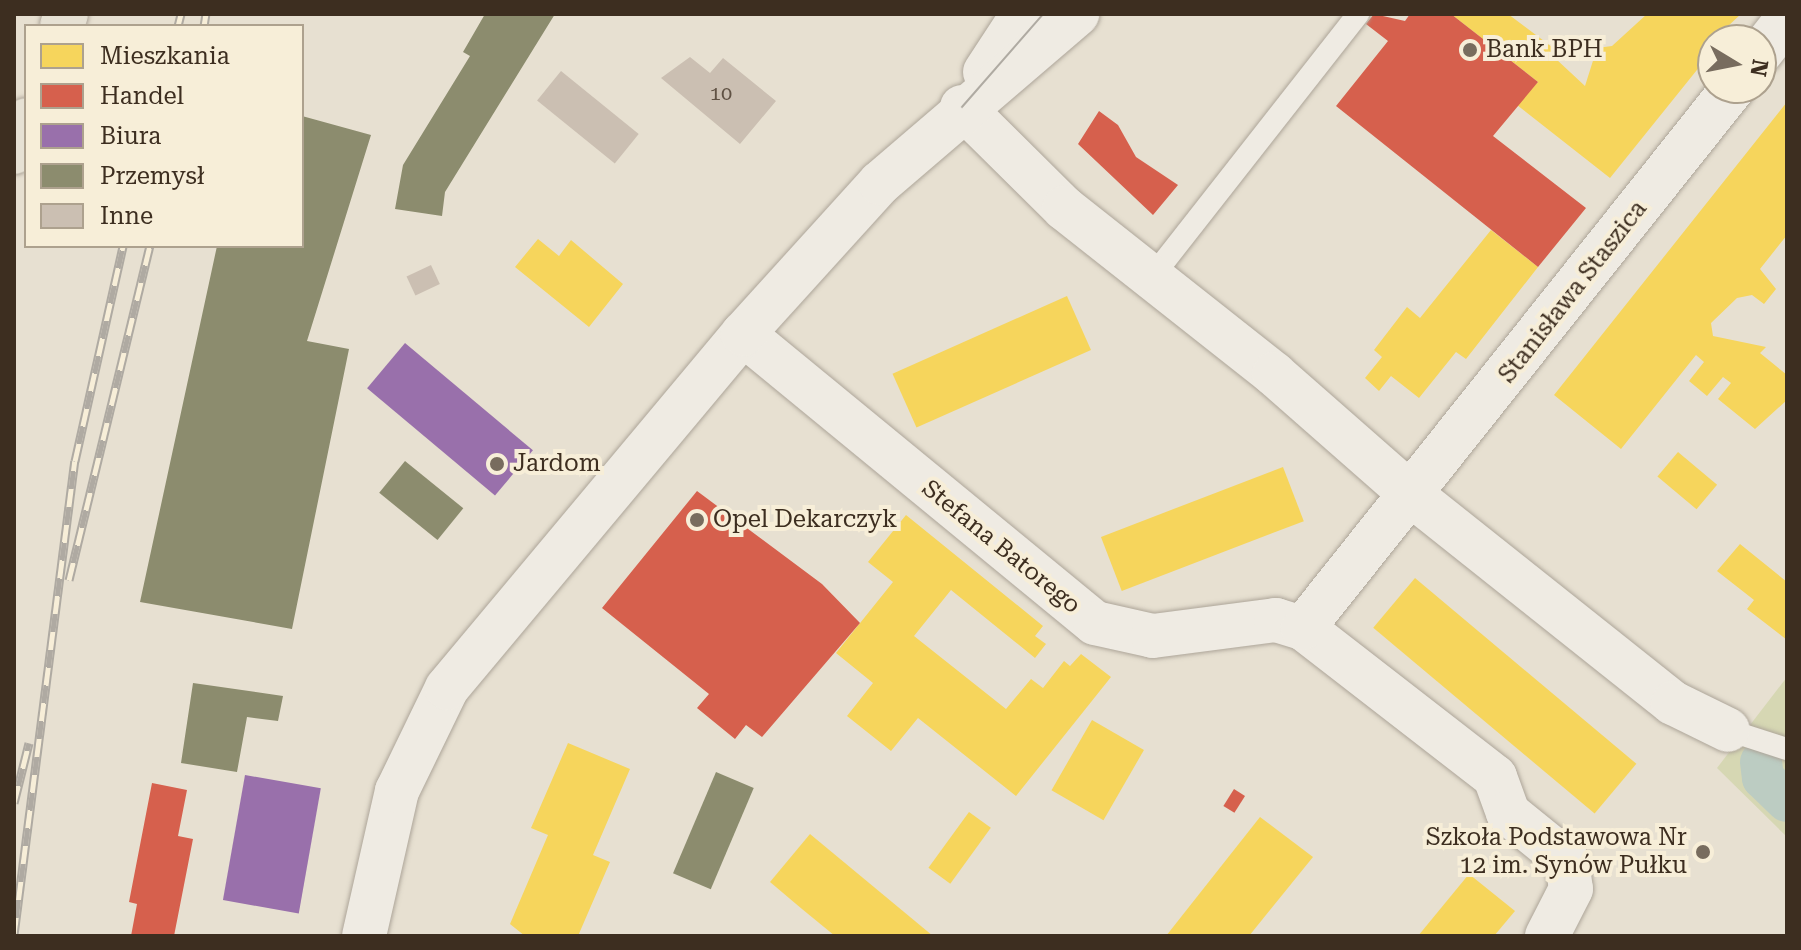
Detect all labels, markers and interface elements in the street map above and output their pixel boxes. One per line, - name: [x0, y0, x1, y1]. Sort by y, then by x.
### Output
- legend: [24, 24, 304, 248]
- north arrow: [1697, 24, 1777, 104]
- place label: Bank BPH: [1486, 36, 1603, 64]
- marker: Bank BPH: [1461, 41, 1479, 59]
- text: Mieszkania: [100, 42, 230, 70]
- text: N: [1745, 57, 1773, 78]
- house number: 10: [710, 81, 732, 105]
- text: Handel: [100, 82, 184, 110]
- text: Biura: [100, 122, 161, 150]
- text: Przemysł: [100, 162, 204, 190]
- street label: Stanisława Staszica: [1493, 195, 1653, 389]
- text: Inne: [100, 202, 153, 230]
- place label: Jardom: [513, 450, 601, 478]
- marker: Jardom: [488, 455, 506, 473]
- street label: Stefana Batorego: [916, 474, 1086, 620]
- place label: Opel Dekarczyk: [713, 506, 897, 534]
- marker: Opel Dekarczyk: [688, 511, 706, 529]
- place label: Szkoła Podstawowa Nr 12 im. Synów Pułku: [1426, 824, 1687, 880]
- marker: Szkoła Podstawowa Nr 12 im. Synów Pułku: [1694, 843, 1712, 861]

